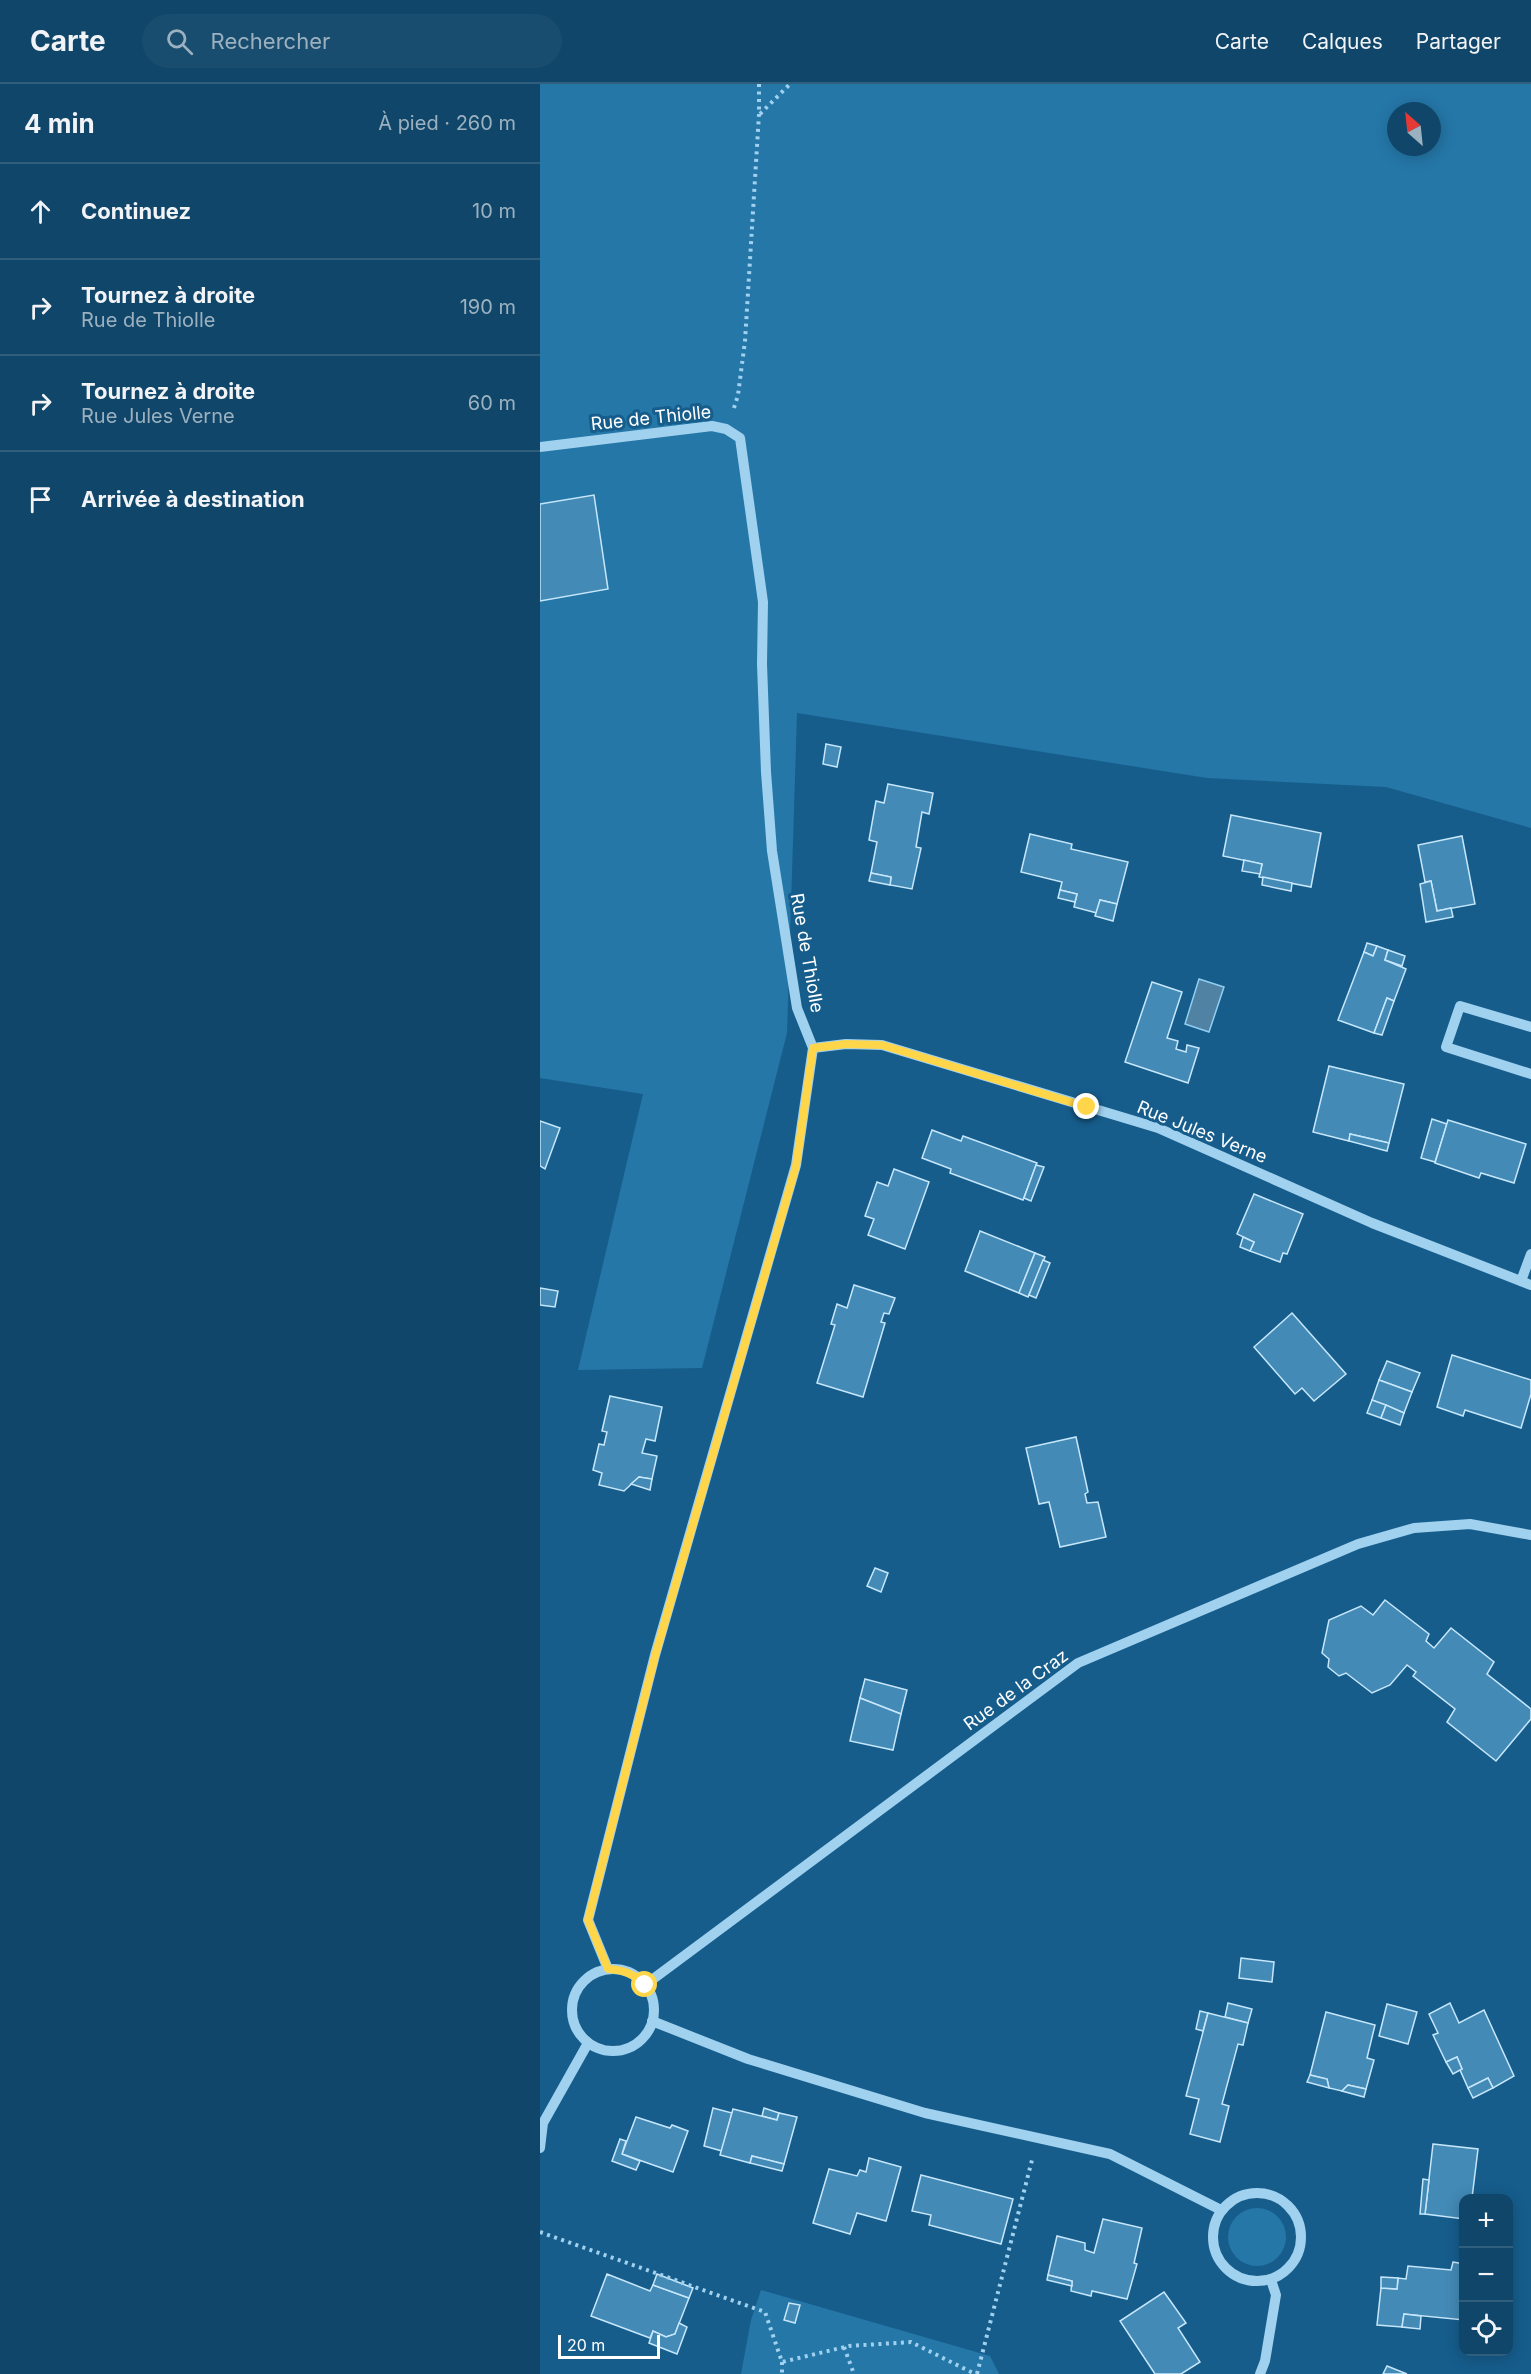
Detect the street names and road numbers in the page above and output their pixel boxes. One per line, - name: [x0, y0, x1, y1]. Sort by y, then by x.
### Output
- street label: Rue de Thiolle: [590, 401, 712, 434]
- street label: Rue de Thiolle: [787, 892, 828, 1014]
- street label: Rue Jules Verne: [1134, 1096, 1270, 1167]
- street label: Rue de la Craz: [959, 1645, 1072, 1734]

